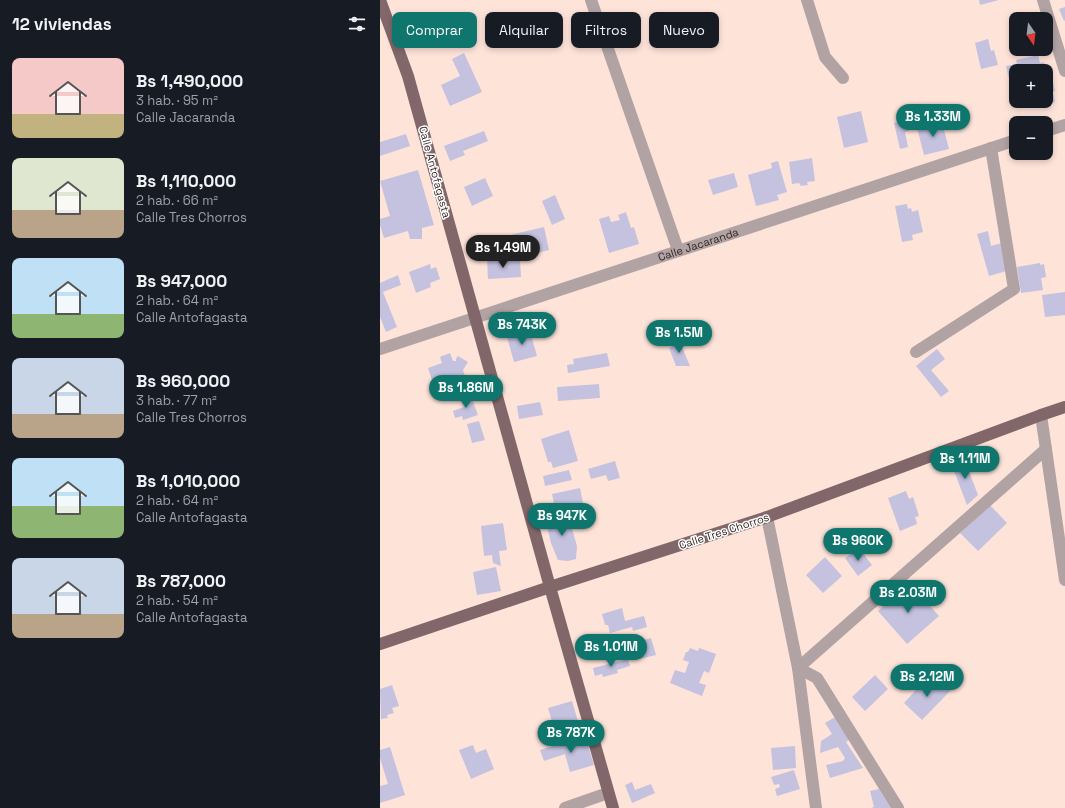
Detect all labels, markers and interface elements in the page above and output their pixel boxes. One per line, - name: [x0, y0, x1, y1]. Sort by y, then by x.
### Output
- chip: Comprar: [392, 12, 477, 48]
- chip: Alquilar: [485, 12, 563, 48]
- chip: Filtros: [571, 12, 641, 48]
- chip: Nuevo: [649, 12, 719, 48]
- north arrow: [1009, 12, 1053, 56]
- map controls: [1009, 12, 1053, 160]
- text: 12 viviendas: [12, 13, 112, 35]
- icon: filters: [346, 13, 368, 35]
- button: +: [1009, 64, 1053, 108]
- text: Bs 1,490,000: [136, 70, 243, 92]
- icon: home: [44, 74, 92, 122]
- text: 3 hab. · 95 m²: [136, 92, 218, 109]
- pin: Bs 1.33M: [892, 104, 974, 138]
- text: Bs 1.33M: [905, 108, 961, 125]
- text: Calle Jacaranda: [136, 109, 235, 126]
- button: −: [1009, 116, 1053, 160]
- street label: Calle Antofagasta: [416, 125, 454, 220]
- text: Bs 1,110,000: [136, 170, 236, 192]
- icon: home: [44, 174, 92, 222]
- text: 2 hab. · 66 m²: [136, 192, 218, 209]
- text: Calle Tres Chorros: [136, 209, 247, 226]
- street label: Calle Jacaranda: [656, 224, 741, 264]
- pin: Bs 1.49M: [462, 235, 544, 269]
- text: Bs 1.49M: [475, 239, 531, 256]
- text: Bs 947,000: [136, 270, 227, 292]
- icon: home: [44, 274, 92, 322]
- text: 2 hab. · 64 m²: [136, 292, 218, 309]
- text: Calle Antofagasta: [136, 309, 247, 326]
- pin: Bs 743K: [485, 312, 559, 346]
- text: Bs 743K: [497, 316, 547, 333]
- pin: Bs 1.5M: [642, 320, 716, 354]
- text: Bs 1.5M: [655, 324, 703, 341]
- text: Bs 960,000: [136, 370, 230, 392]
- icon: home: [44, 374, 92, 422]
- pin: Bs 1.86M: [425, 375, 507, 409]
- text: Bs 1.86M: [438, 379, 494, 396]
- text: 3 hab. · 77 m²: [136, 392, 217, 409]
- text: Calle Tres Chorros: [136, 409, 247, 426]
- pin: Bs 1.11M: [924, 446, 1006, 480]
- text: Bs 1.11M: [939, 450, 991, 467]
- text: Bs 1,010,000: [136, 470, 240, 492]
- icon: home: [44, 474, 92, 522]
- text: 2 hab. · 64 m²: [136, 492, 218, 509]
- pin: Bs 947K: [525, 503, 599, 537]
- text: Bs 947K: [537, 507, 587, 524]
- text: Calle Antofagasta: [136, 509, 247, 526]
- street label: Calle Tres Chorros: [677, 510, 771, 552]
- pin: Bs 960K: [821, 528, 895, 562]
- text: Bs 960K: [832, 532, 884, 549]
- text: Bs 787,000: [136, 570, 226, 592]
- icon: home: [44, 574, 92, 622]
- pin: Bs 2.03M: [867, 580, 949, 614]
- text: Bs 2.03M: [879, 584, 937, 601]
- text: 2 hab. · 54 m²: [136, 592, 218, 609]
- text: Calle Antofagasta: [136, 609, 247, 626]
- pin: Bs 1.01M: [570, 634, 652, 668]
- text: Bs 1.01M: [584, 638, 638, 655]
- pin: Bs 2.12M: [886, 664, 968, 698]
- text: Bs 2.12M: [900, 668, 954, 685]
- pin: Bs 787K: [534, 720, 608, 754]
- text: Bs 787K: [547, 724, 595, 741]

